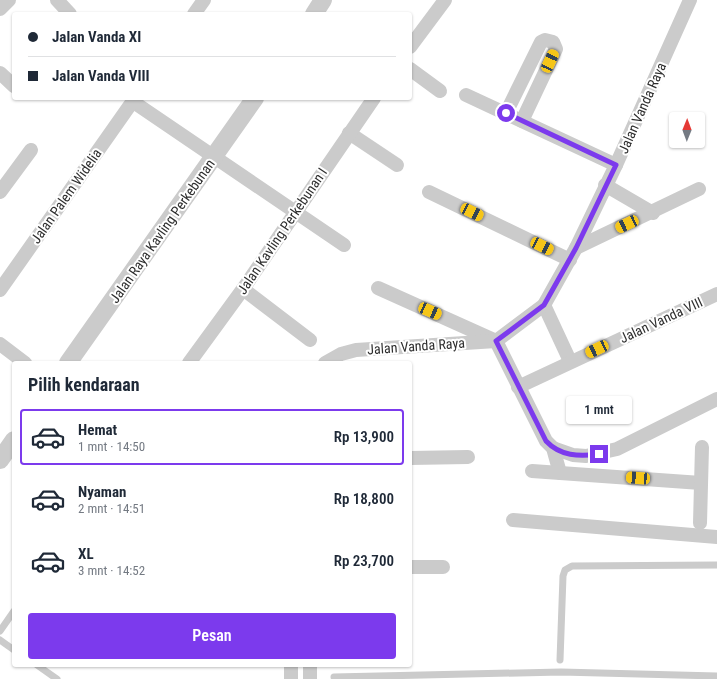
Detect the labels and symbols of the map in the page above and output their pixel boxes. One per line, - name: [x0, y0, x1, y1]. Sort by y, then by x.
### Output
- car: [539, 48, 561, 74]
- street label: Jalan Vanda Raya: [615, 60, 669, 156]
- route start: [497, 104, 515, 122]
- north arrow: [669, 112, 705, 148]
- street label: Jalan Palem Widelia: [27, 146, 105, 246]
- street label: Jalan Raya Kavling Perkebunan: [106, 156, 218, 306]
- street label: Jalan Kavling Perkebunan I: [234, 165, 330, 297]
- car: [459, 201, 485, 223]
- car: [614, 213, 640, 235]
- car: [529, 235, 555, 257]
- street label: Jalan Vanda VIII: [617, 294, 705, 346]
- car: [417, 301, 443, 321]
- street label: Jalan Vanda Raya: [367, 335, 465, 357]
- car: [584, 338, 610, 360]
- callout: 1 mnt: [566, 396, 632, 424]
- route end: [590, 445, 608, 463]
- car: [626, 471, 650, 485]

